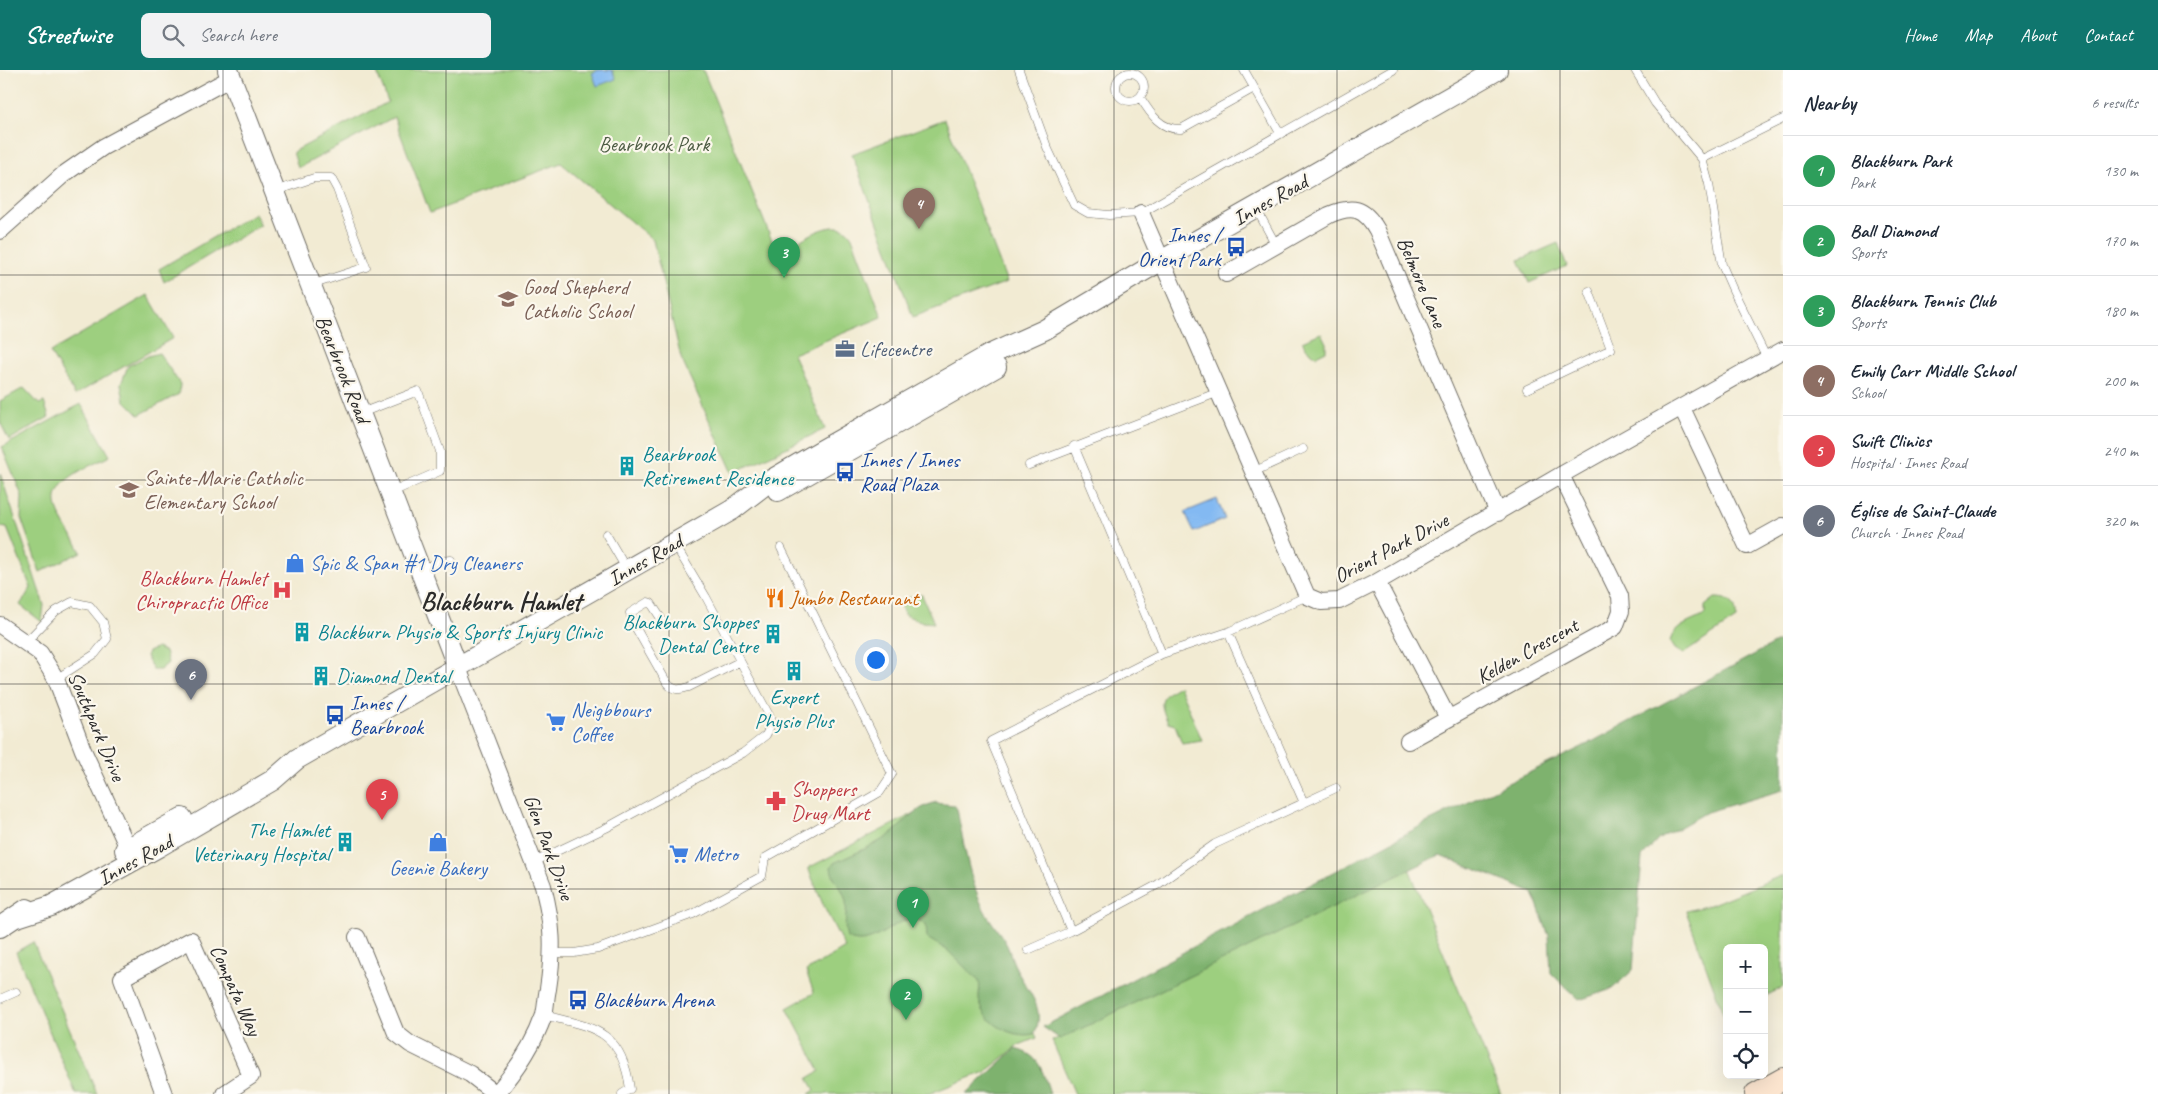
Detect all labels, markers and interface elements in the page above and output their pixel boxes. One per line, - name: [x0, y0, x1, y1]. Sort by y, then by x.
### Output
- search box: [141, 13, 491, 58]
- text: Streetwise: [25, 20, 111, 50]
- icon: search: [159, 21, 187, 49]
- text: Search here: [199, 23, 277, 47]
- text: Home: [1904, 24, 1937, 46]
- text: Map: [1965, 24, 1992, 46]
- text: About: [2020, 24, 2056, 46]
- text: Contact: [2084, 24, 2133, 46]
- text: Nearby: [1803, 90, 1856, 116]
- text: 6 results: [2091, 93, 2138, 113]
- park label: Bearbrook Park: [599, 131, 710, 157]
- text: Blackburn Park: [1850, 149, 1952, 173]
- text: 1: [1815, 161, 1823, 181]
- text: 130 m: [2104, 161, 2138, 181]
- street label: Innes Road: [1228, 167, 1315, 231]
- text: Park: [1850, 173, 1875, 193]
- pin: 4: [903, 188, 935, 229]
- text: Ball Diamond: [1850, 219, 1937, 243]
- place label: Innes / Orient Park: [1138, 222, 1225, 272]
- text: 2: [1815, 231, 1823, 251]
- text: 170 m: [2104, 231, 2138, 251]
- street label: Belmore Lane: [1391, 233, 1453, 332]
- bus stop icon: Innes / Orient Park: [1225, 236, 1247, 258]
- pin: 3: [768, 237, 800, 278]
- text: Sports: [1850, 243, 1886, 263]
- place label: Good Shepherd Catholic School: [523, 274, 635, 324]
- school or university icon: Good Shepherd Catholic School: [497, 288, 519, 310]
- text: Blackburn Tennis Club: [1850, 289, 1996, 313]
- text: 3: [1815, 301, 1823, 321]
- text: 180 m: [2104, 301, 2138, 321]
- street label: Bearbrook Road: [310, 312, 378, 430]
- text: Sports: [1850, 313, 1886, 333]
- place label: Lifecentre: [860, 336, 933, 362]
- office icon: Lifecentre: [834, 338, 856, 360]
- text: Emily Carr Middle School: [1850, 359, 2014, 383]
- text: 4: [1815, 371, 1823, 391]
- text: 200 m: [2104, 371, 2138, 391]
- text: School: [1850, 383, 1884, 403]
- text: Swift Clinics: [1850, 429, 1931, 453]
- place label: Bearbrook Retirement Residence: [642, 441, 795, 491]
- text: 5: [1816, 441, 1822, 461]
- text: 240 m: [2104, 441, 2138, 461]
- place label: Innes / Innes Road Plaza: [860, 447, 961, 497]
- text: Hospital · Innes Road: [1850, 453, 1967, 473]
- building icon: Bearbrook Retirement Residence: [616, 455, 638, 477]
- bus stop icon: Innes / Innes Road Plaza: [834, 461, 856, 483]
- place label: Sainte-Marie Catholic Elementary School: [144, 465, 305, 515]
- school or university icon: Sainte-Marie Catholic Elementary School: [118, 479, 140, 501]
- text: Église de Saint-Claude: [1850, 499, 1995, 523]
- street label: Orient Park Drive: [1329, 506, 1454, 589]
- text: 6: [1815, 511, 1823, 531]
- text: 320 m: [2104, 511, 2138, 531]
- text: Church · Innes Road: [1850, 523, 1963, 543]
- street label: Innes Road: [603, 526, 690, 592]
- place label: Spic & Span #1 Dry Cleaners: [310, 550, 523, 576]
- shop icon: Spic & Span #1 Dry Cleaners: [284, 552, 306, 574]
- place label: Blackburn Hamlet Chiropractic Office: [135, 565, 270, 615]
- hospital icon: Blackburn Hamlet Chiropractic Office: [271, 579, 293, 601]
- district label: Blackburn Hamlet: [421, 585, 586, 618]
- place label: Jumbo Restaurant: [789, 585, 920, 611]
- restaurant icon: Jumbo Restaurant: [764, 587, 786, 609]
- place label: Blackburn Shoppes Dental Centre: [622, 609, 760, 659]
- street label: Kelden Crescent: [1472, 611, 1584, 690]
- place label: Blackburn Physio & Sports Injury Clinic: [317, 619, 604, 645]
- building icon: Blackburn Physio & Sports Injury Clinic: [291, 621, 313, 643]
- building icon: Blackburn Shoppes Dental Centre: [762, 623, 784, 645]
- your location: [863, 647, 889, 673]
- pin: 6: [175, 659, 207, 700]
- building icon: Expert Physio Plus: [783, 660, 805, 682]
- place label: Diamond Dental: [336, 663, 454, 689]
- building icon: Diamond Dental: [310, 665, 332, 687]
- street label: Southpark Drive: [62, 667, 132, 786]
- place label: Expert Physio Plus: [755, 684, 835, 734]
- place label: Innes / Bearbrook: [350, 690, 425, 740]
- place label: Neigbbours Coffee: [571, 697, 652, 747]
- bus stop icon: Innes / Bearbrook: [324, 704, 346, 726]
- supermarket icon: Neigbbours Coffee: [545, 711, 567, 733]
- place label: Shoppers Drug Mart: [791, 776, 871, 826]
- pin: 5: [366, 779, 398, 820]
- pharmacy icon: Shoppers Drug Mart: [765, 790, 787, 812]
- street label: Glen Park Drive: [518, 791, 581, 905]
- place label: The Hamlet Veterinary Hospital: [192, 817, 333, 867]
- street label: Innes Road: [93, 827, 180, 891]
- building icon: The Hamlet Veterinary Hospital: [334, 831, 356, 853]
- shop icon: Geenie Bakery: [427, 831, 449, 853]
- place label: Metro: [694, 841, 740, 867]
- supermarket icon: Metro: [668, 843, 690, 865]
- place label: Geenie Bakery: [389, 855, 489, 881]
- pin: 1: [897, 887, 929, 928]
- street label: Compata Way: [204, 940, 268, 1041]
- map controls: [1723, 944, 1768, 1079]
- button: +: [1723, 944, 1768, 989]
- pin: 2: [890, 979, 922, 1020]
- place label: Blackburn Arena: [593, 987, 716, 1013]
- bus stop icon: Blackburn Arena: [567, 989, 589, 1011]
- button: −: [1723, 989, 1768, 1034]
- button: locate: [1723, 1034, 1768, 1079]

